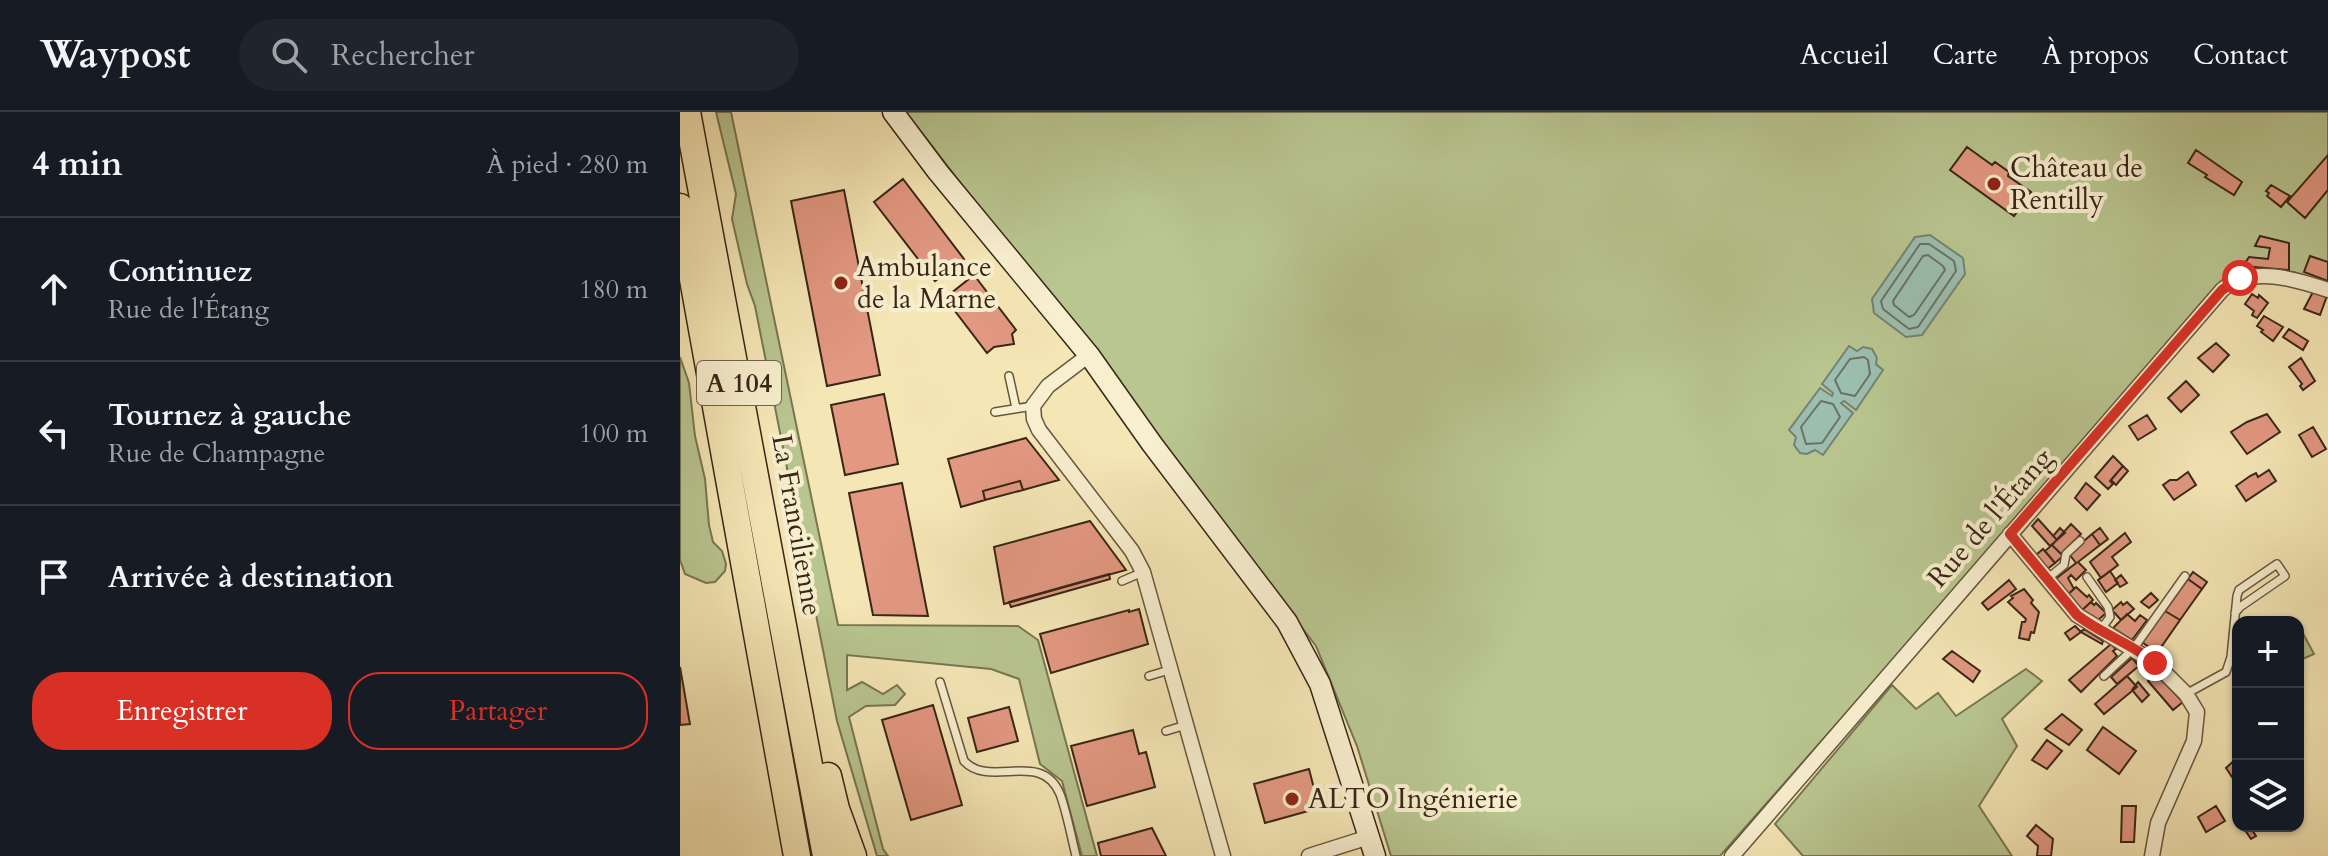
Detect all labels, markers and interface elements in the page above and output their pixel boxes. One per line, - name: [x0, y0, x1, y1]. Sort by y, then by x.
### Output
- search box: [239, 19, 799, 91]
- text: Waypost: [40, 29, 191, 81]
- icon: search: [267, 33, 311, 77]
- text: Rechercher: [331, 35, 475, 76]
- text: Accueil: [1800, 36, 1889, 74]
- text: Carte: [1933, 36, 1998, 74]
- text: À propos: [2042, 36, 2149, 74]
- text: Contact: [2193, 36, 2288, 74]
- text: 4 min: [32, 141, 123, 187]
- text: À pied · 280 m: [486, 147, 648, 182]
- place label: Château de Rentilly: [2010, 149, 2143, 219]
- marker: Château de Rentilly: [1985, 175, 2003, 193]
- place label: Ambulance de la Marne: [857, 248, 996, 318]
- text: Continuez: [108, 251, 252, 292]
- route start: [2222, 260, 2258, 296]
- icon: ahead: [32, 267, 76, 311]
- text: 180 m: [579, 272, 648, 307]
- marker: Ambulance de la Marne: [832, 274, 850, 292]
- text: Rue de l'Étang: [108, 292, 269, 327]
- road number: A 104: [697, 361, 781, 405]
- text: Tournez à gauche: [108, 395, 352, 436]
- icon: left: [32, 411, 76, 455]
- text: 100 m: [579, 416, 648, 451]
- street label: La Francilienne: [762, 431, 832, 619]
- text: Rue de Champagne: [108, 436, 325, 471]
- street label: Rue de l'Étang: [1919, 440, 2061, 596]
- icon: arrive: [32, 555, 76, 599]
- text: Arrivée à destination: [108, 557, 394, 598]
- map controls: [2232, 616, 2304, 832]
- button: +: [2232, 616, 2304, 688]
- route end: [2137, 645, 2173, 681]
- button: Enregistrer: [32, 672, 332, 750]
- button: Partager: [348, 672, 648, 750]
- button: −: [2232, 688, 2304, 760]
- button: layers: [2232, 760, 2304, 832]
- place label: ALTO Ingénierie: [1308, 780, 1518, 818]
- marker: ALTO Ingénierie: [1283, 790, 1301, 808]

